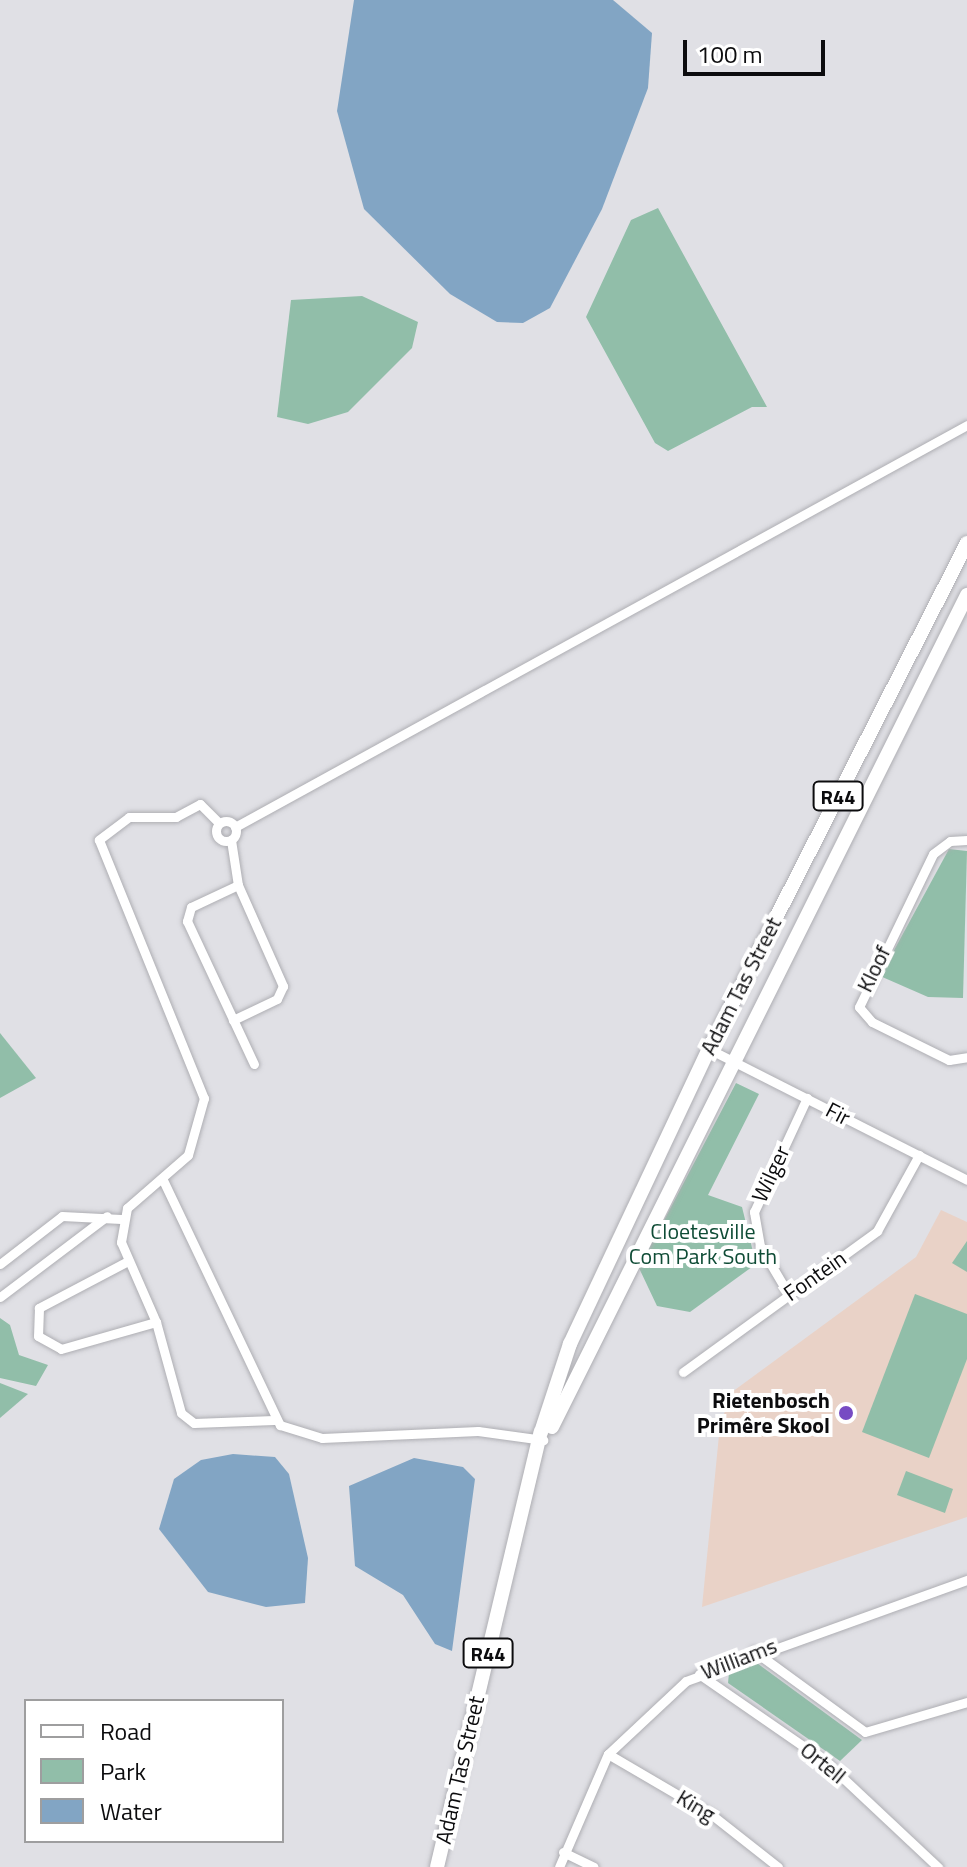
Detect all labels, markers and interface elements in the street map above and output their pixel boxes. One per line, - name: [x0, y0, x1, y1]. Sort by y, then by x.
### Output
- scale bar: [687, 24, 829, 74]
- text: 100 m: [697, 36, 763, 72]
- road number: R44: [812, 780, 864, 812]
- street label: Adam Tas Street: [695, 913, 787, 1059]
- street label: Kloof: [852, 942, 896, 996]
- street label: Fir: [821, 1097, 855, 1131]
- street label: Wilger: [746, 1141, 796, 1207]
- park label: Cloetesville Com Park South: [629, 1218, 777, 1270]
- street label: Fontein: [779, 1245, 851, 1307]
- place label: Rietenbosch Primêre Skool: [697, 1387, 830, 1438]
- marker: Rietenbosch Primêre Skool: [837, 1404, 855, 1422]
- street label: Williams: [697, 1633, 781, 1685]
- road number: R44: [462, 1637, 514, 1669]
- street label: Adam Tas Street: [430, 1693, 490, 1847]
- legend: [24, 1699, 284, 1843]
- text: Road: [100, 1713, 152, 1749]
- street label: Ortell: [795, 1737, 851, 1789]
- text: Park: [100, 1753, 146, 1789]
- street label: King: [672, 1784, 720, 1828]
- text: Water: [100, 1793, 162, 1829]

